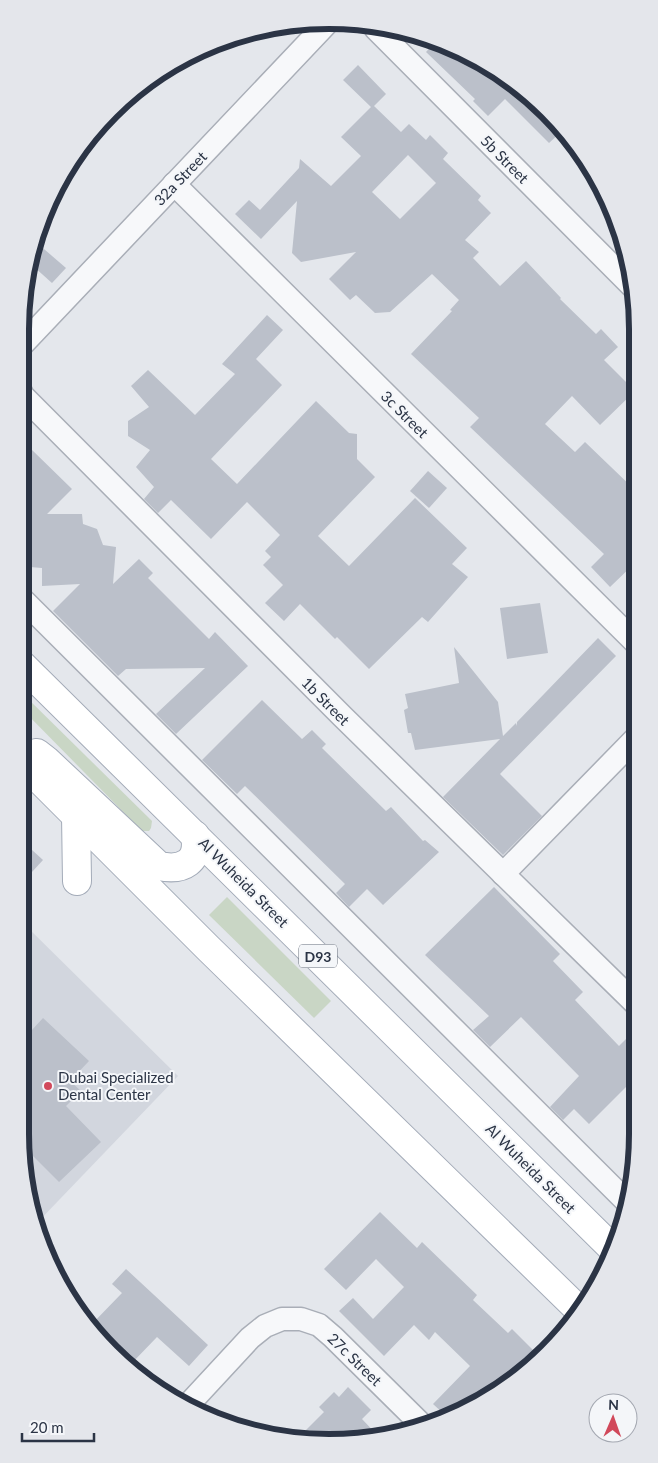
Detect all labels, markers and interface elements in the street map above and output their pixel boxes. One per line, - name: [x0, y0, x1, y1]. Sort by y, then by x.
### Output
- street label: 5b Street: [477, 131, 533, 187]
- street label: 32a Street: [150, 147, 211, 209]
- street label: 3c Street: [378, 387, 433, 442]
- street label: 1b Street: [298, 673, 354, 729]
- street label: Al Wuheida Street: [195, 833, 293, 931]
- road number: D93: [299, 944, 337, 968]
- place label: Dubai Specialized Dental Center: [58, 1068, 174, 1103]
- marker: Dubai Specialized Dental Center: [42, 1080, 54, 1092]
- street label: Al Wuheida Street: [482, 1119, 580, 1217]
- street label: 27c Street: [324, 1329, 386, 1389]
- north arrow: [588, 1393, 638, 1443]
- text: N: [608, 1396, 619, 1413]
- scale bar: [22, 1410, 95, 1442]
- text: 20 m: [30, 1418, 64, 1436]

